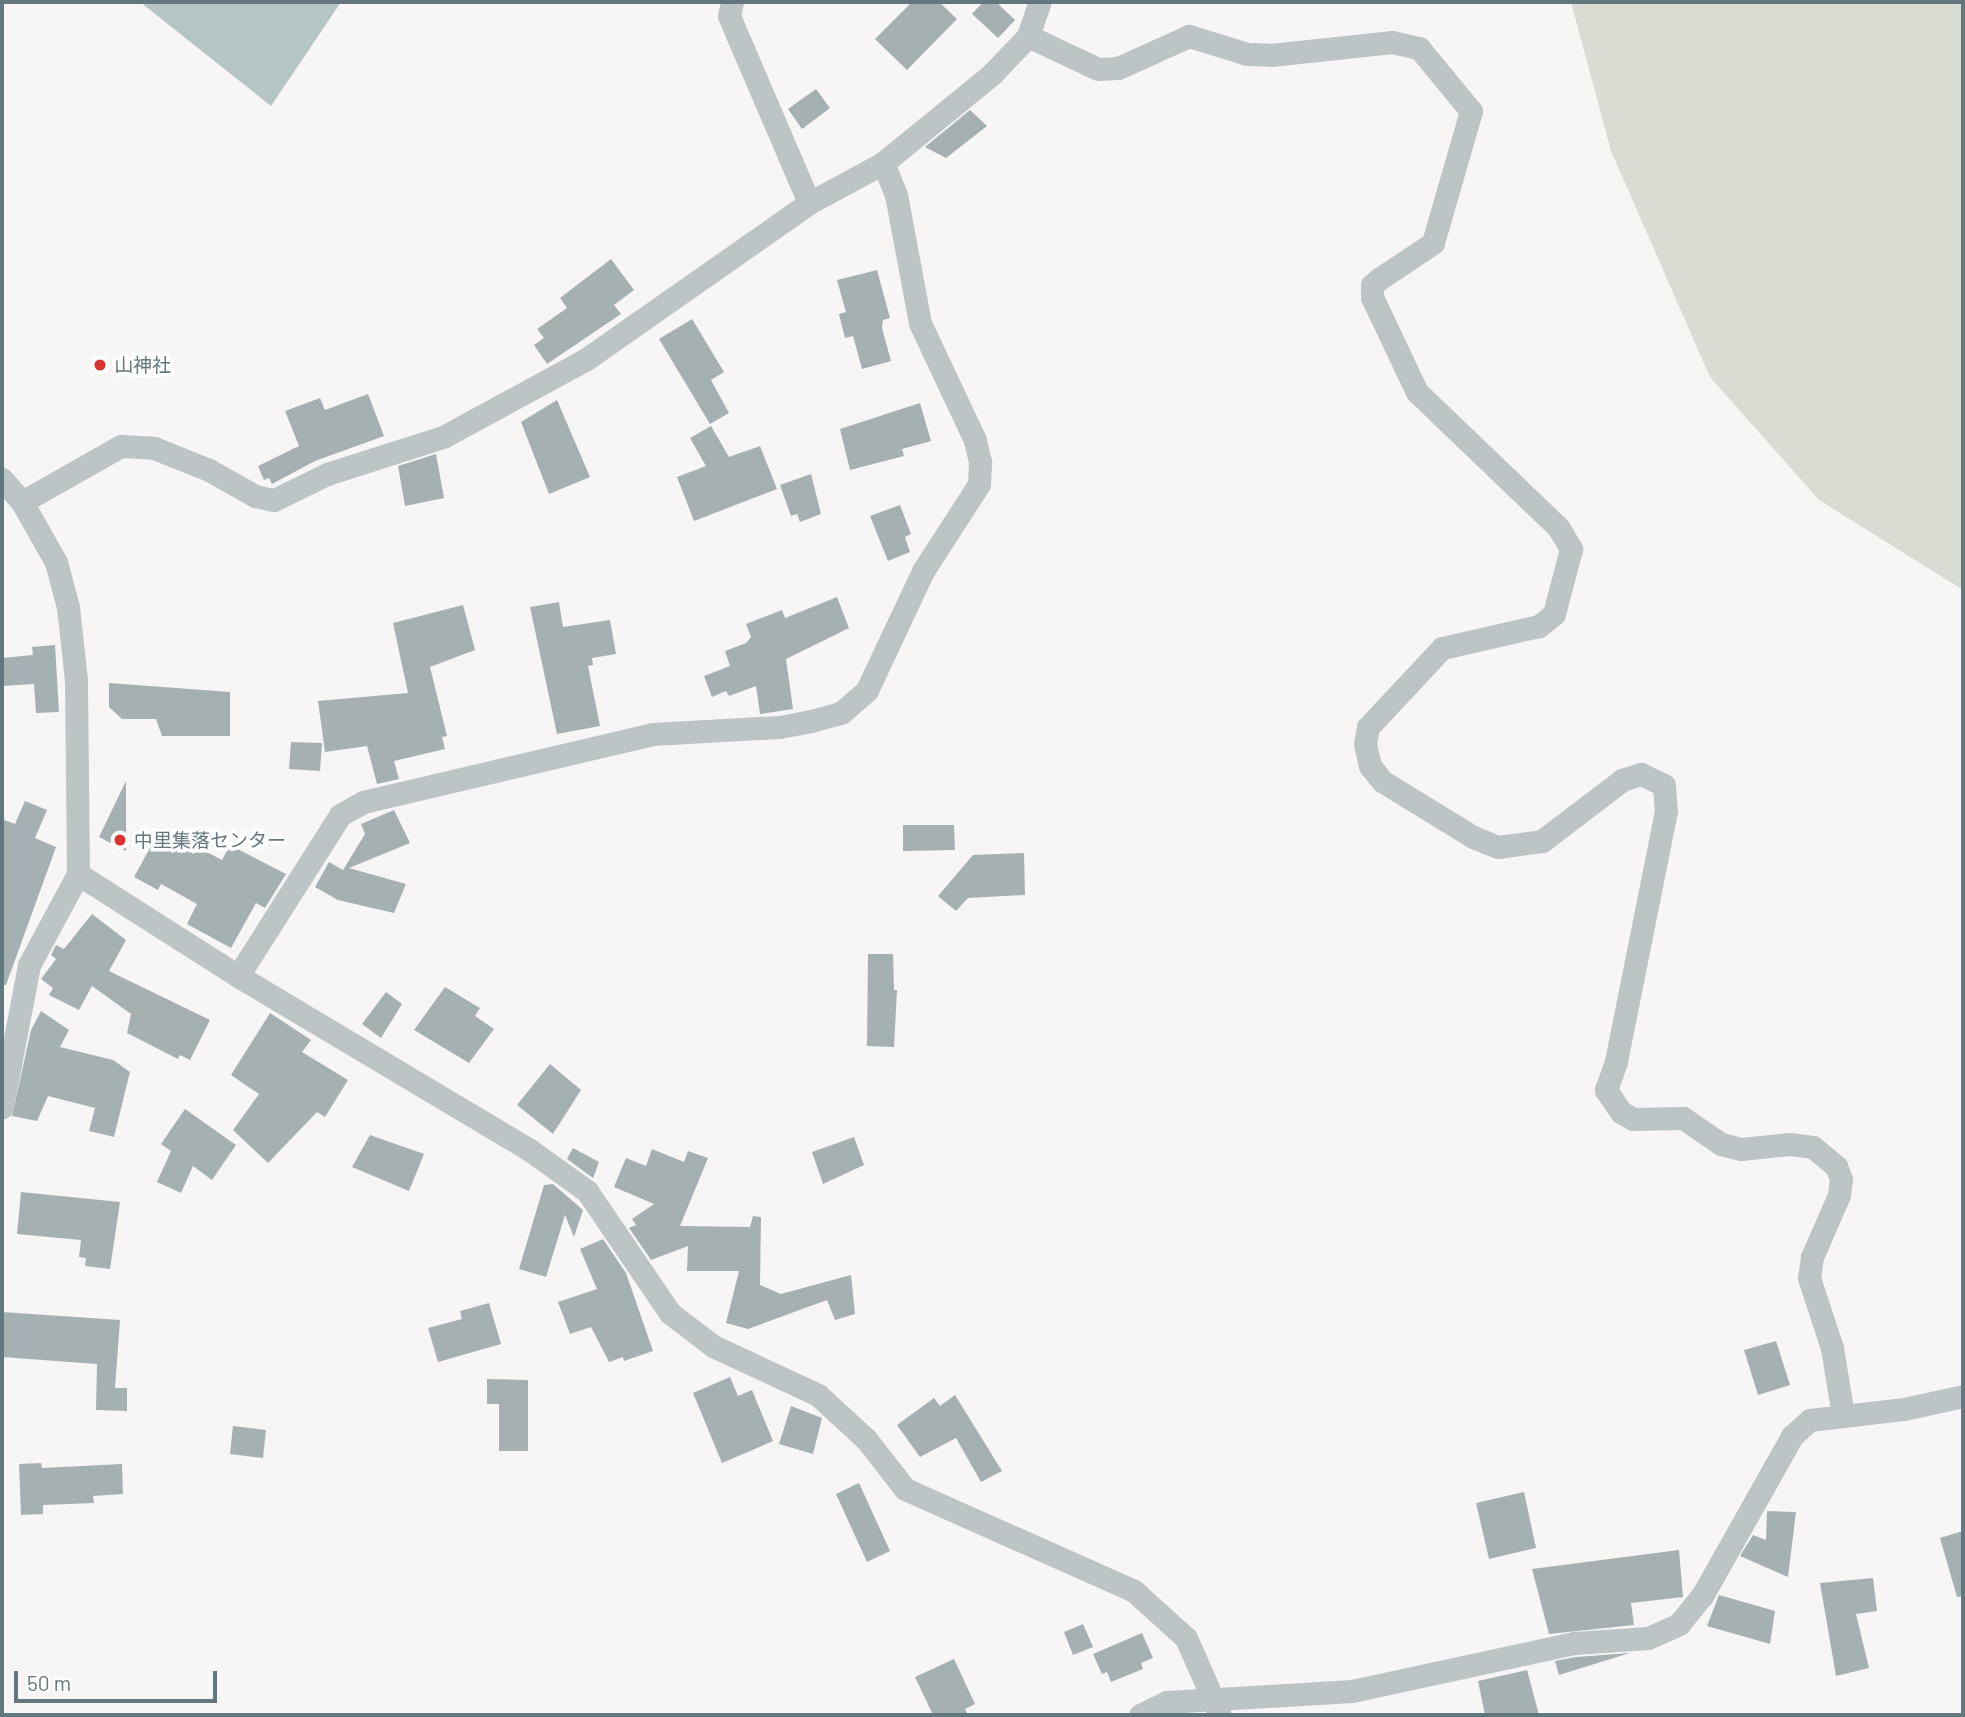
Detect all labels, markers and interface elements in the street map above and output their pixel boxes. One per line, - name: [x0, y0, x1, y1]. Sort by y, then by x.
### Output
- place label: 山神社: [114, 354, 171, 376]
- marker: 山神社: [92, 357, 108, 373]
- place label: 中里集落センター: [134, 829, 286, 851]
- marker: 中里集落センター: [112, 832, 128, 848]
- scale bar: [18, 1658, 220, 1702]
- text: 50 m: [27, 1670, 71, 1695]

